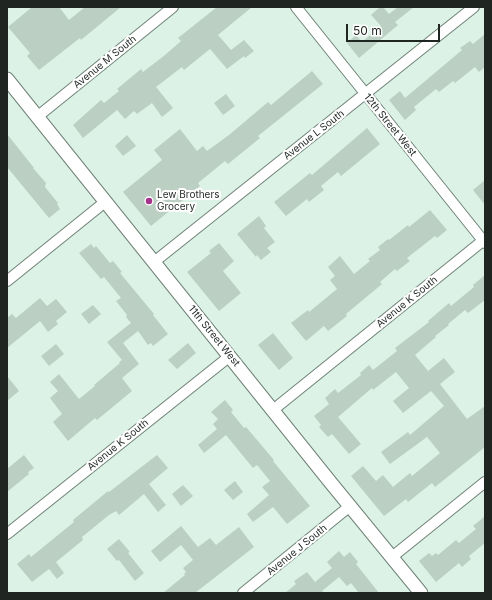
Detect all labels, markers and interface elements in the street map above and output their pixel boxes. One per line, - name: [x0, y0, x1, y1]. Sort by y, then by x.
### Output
- scale bar: [348, 16, 442, 42]
- text: 50 m: [353, 23, 382, 38]
- street label: Avenue M South: [71, 33, 139, 91]
- street label: 12th Street West: [361, 91, 419, 159]
- street label: Avenue L South: [281, 108, 347, 162]
- place label: Lew Brothers Grocery: [157, 189, 219, 212]
- marker: Lew Brothers Grocery: [144, 196, 154, 206]
- street label: Avenue K South: [374, 274, 440, 330]
- street label: 11th Street West: [186, 303, 242, 369]
- street label: Avenue K South: [85, 417, 151, 473]
- street label: Avenue J South: [264, 522, 330, 578]

